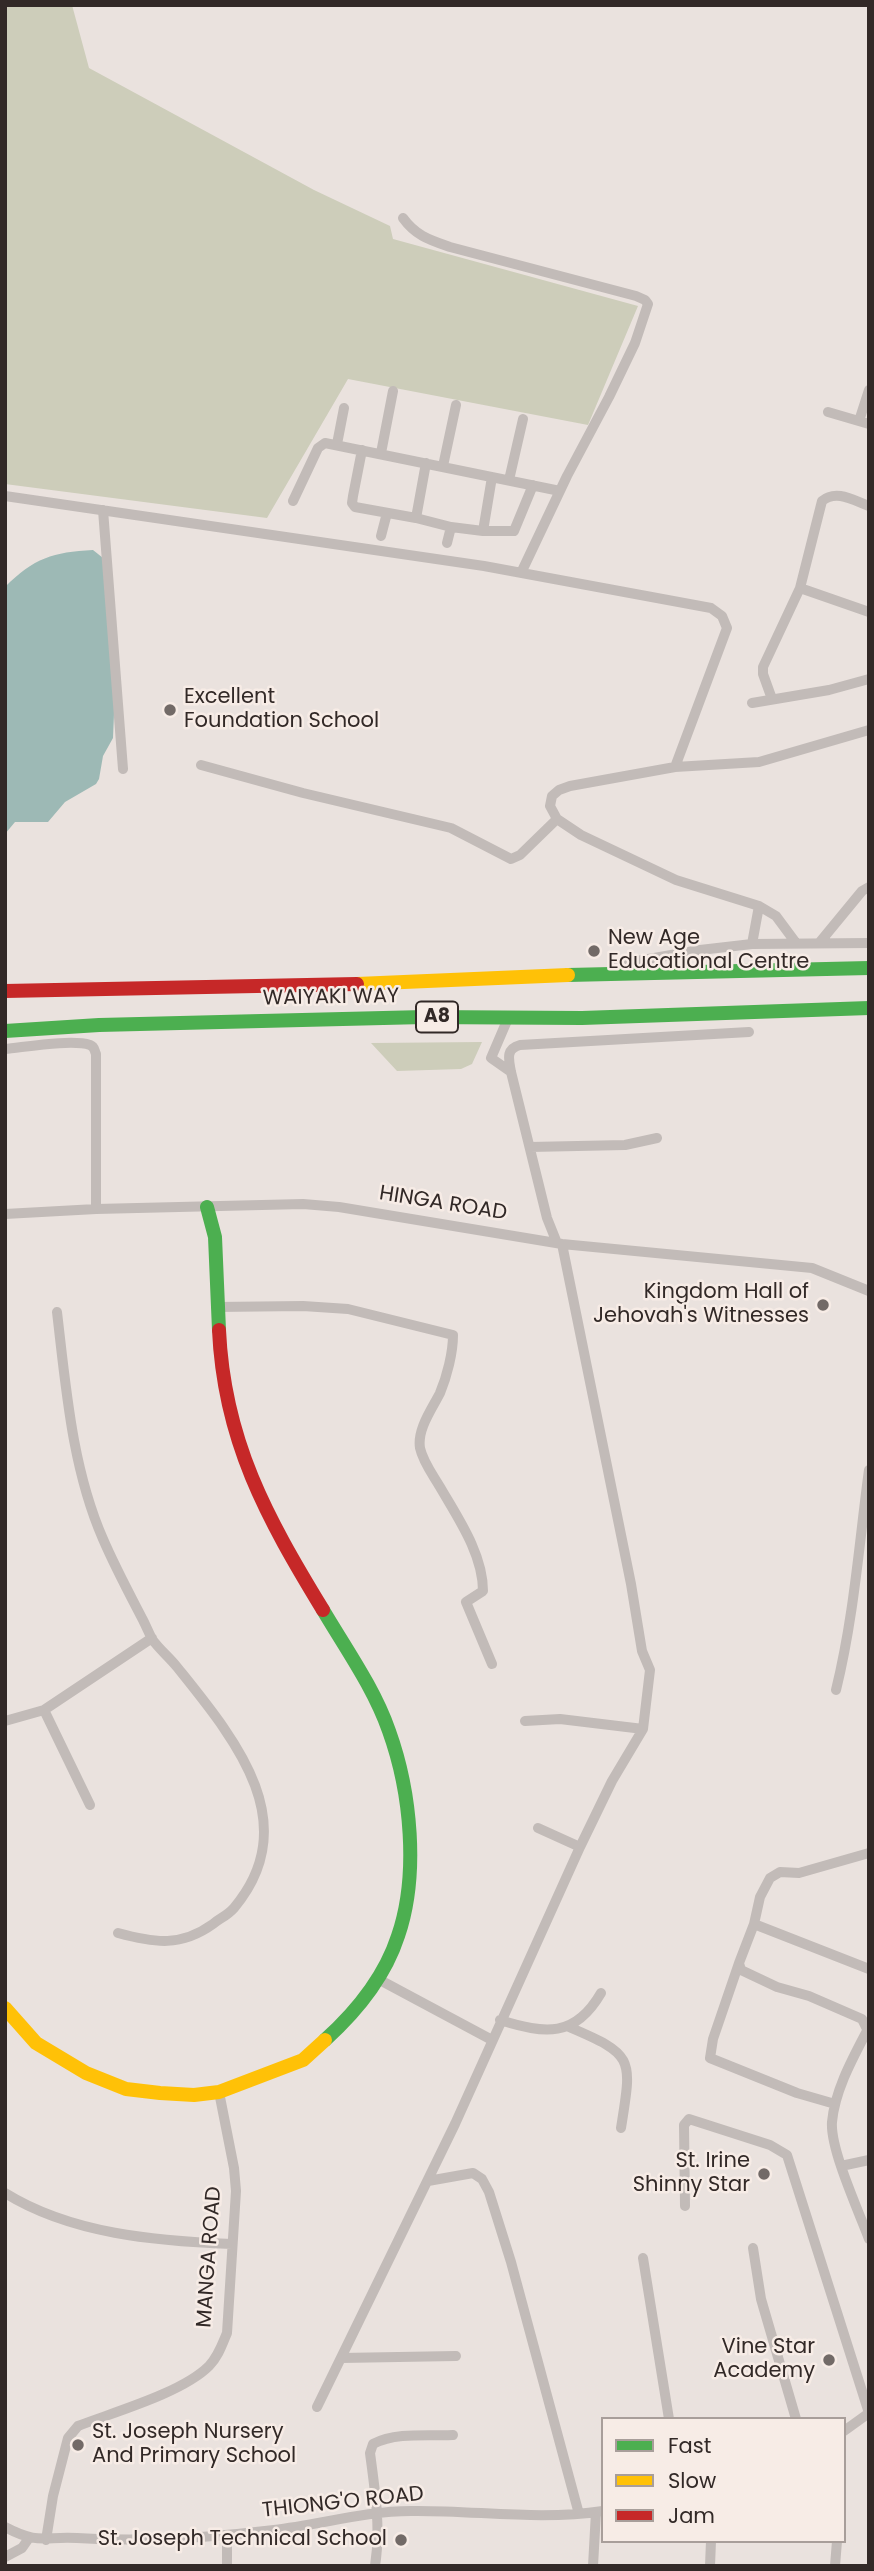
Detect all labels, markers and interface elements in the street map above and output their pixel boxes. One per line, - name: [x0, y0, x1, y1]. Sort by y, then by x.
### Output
- place label: Excellent Foundation School: [184, 685, 379, 735]
- marker: Excellent Foundation School: [162, 702, 178, 718]
- place label: New Age Educational Centre: [608, 926, 809, 976]
- marker: New Age Educational Centre: [586, 943, 602, 959]
- street label: WAIYAKI WAY: [263, 984, 399, 1012]
- road number: A8: [416, 1001, 458, 1032]
- street label: HINGA ROAD: [377, 1181, 509, 1227]
- place label: Kingdom Hall of Jehovah's Witnesses: [593, 1280, 809, 1330]
- marker: Kingdom Hall of Jehovah's Witnesses: [815, 1297, 831, 1313]
- place label: St. Irine Shinny Star: [633, 2149, 750, 2199]
- marker: St. Irine Shinny Star: [756, 2166, 772, 2182]
- street label: MANGA ROAD: [192, 2186, 228, 2328]
- place label: Vine Star Academy: [713, 2335, 815, 2385]
- marker: Vine Star Academy: [821, 2352, 837, 2368]
- legend: [601, 2417, 846, 2543]
- place label: St. Joseph Nursery And Primary School: [92, 2420, 296, 2470]
- text: Fast: [668, 2431, 711, 2460]
- marker: St. Joseph Nursery And Primary School: [70, 2437, 86, 2453]
- text: Slow: [668, 2466, 716, 2495]
- street label: THIONG'O ROAD: [261, 2482, 425, 2524]
- text: Jam: [668, 2501, 715, 2530]
- place label: St. Joseph Technical School: [98, 2527, 387, 2553]
- marker: St. Joseph Technical School: [393, 2532, 409, 2548]

